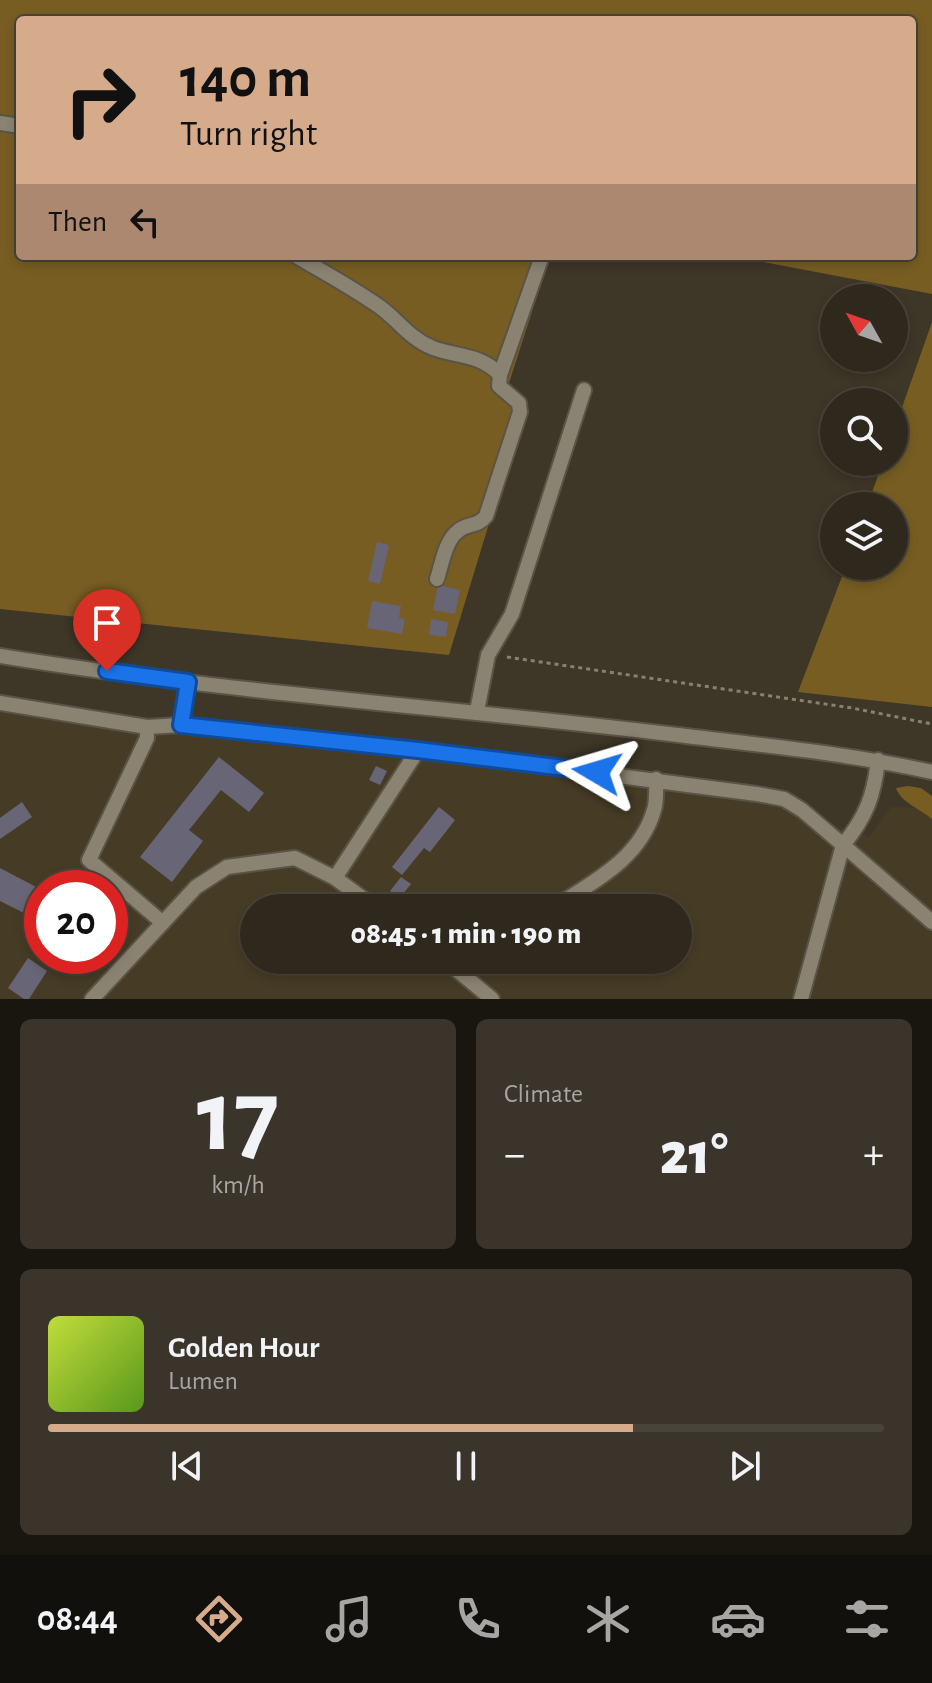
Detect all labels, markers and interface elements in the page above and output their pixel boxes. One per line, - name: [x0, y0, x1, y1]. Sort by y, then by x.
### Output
- icon: right: [48, 48, 152, 152]
- text: 140 m: [180, 51, 311, 107]
- text: Turn right: [180, 116, 317, 152]
- icon: left: [123, 200, 167, 244]
- text: Then: [48, 207, 107, 237]
- north arrow: [820, 284, 908, 372]
- map controls: [820, 284, 908, 580]
- button: search: [820, 388, 908, 476]
- button: layers: [820, 492, 908, 580]
- pin: [73, 589, 141, 671]
- icon: arrive: [85, 601, 129, 645]
- position arrow: [555, 730, 639, 814]
- speed limit sign: 20: [24, 870, 128, 974]
- text: 08:45 · 1 min · 190 m: [351, 919, 581, 949]
- text: 17: [197, 1066, 279, 1170]
- text: Climate: [504, 1081, 583, 1107]
- text: 21°: [660, 1125, 728, 1185]
- text: −: [504, 1133, 525, 1177]
- text: +: [863, 1133, 884, 1177]
- text: km/h: [211, 1172, 265, 1198]
- text: Golden Hour: [168, 1333, 320, 1363]
- text: Lumen: [168, 1368, 238, 1394]
- icon: previous: [165, 1444, 209, 1488]
- icon: pause: [444, 1444, 488, 1488]
- icon: next: [723, 1444, 767, 1488]
- icon: directions: [191, 1591, 247, 1647]
- icon: music: [321, 1591, 377, 1647]
- icon: phone: [450, 1591, 506, 1647]
- icon: climate: [580, 1591, 636, 1647]
- icon: car: [710, 1591, 766, 1647]
- icon: filters: [839, 1591, 895, 1647]
- text: 08:44: [37, 1601, 118, 1637]

